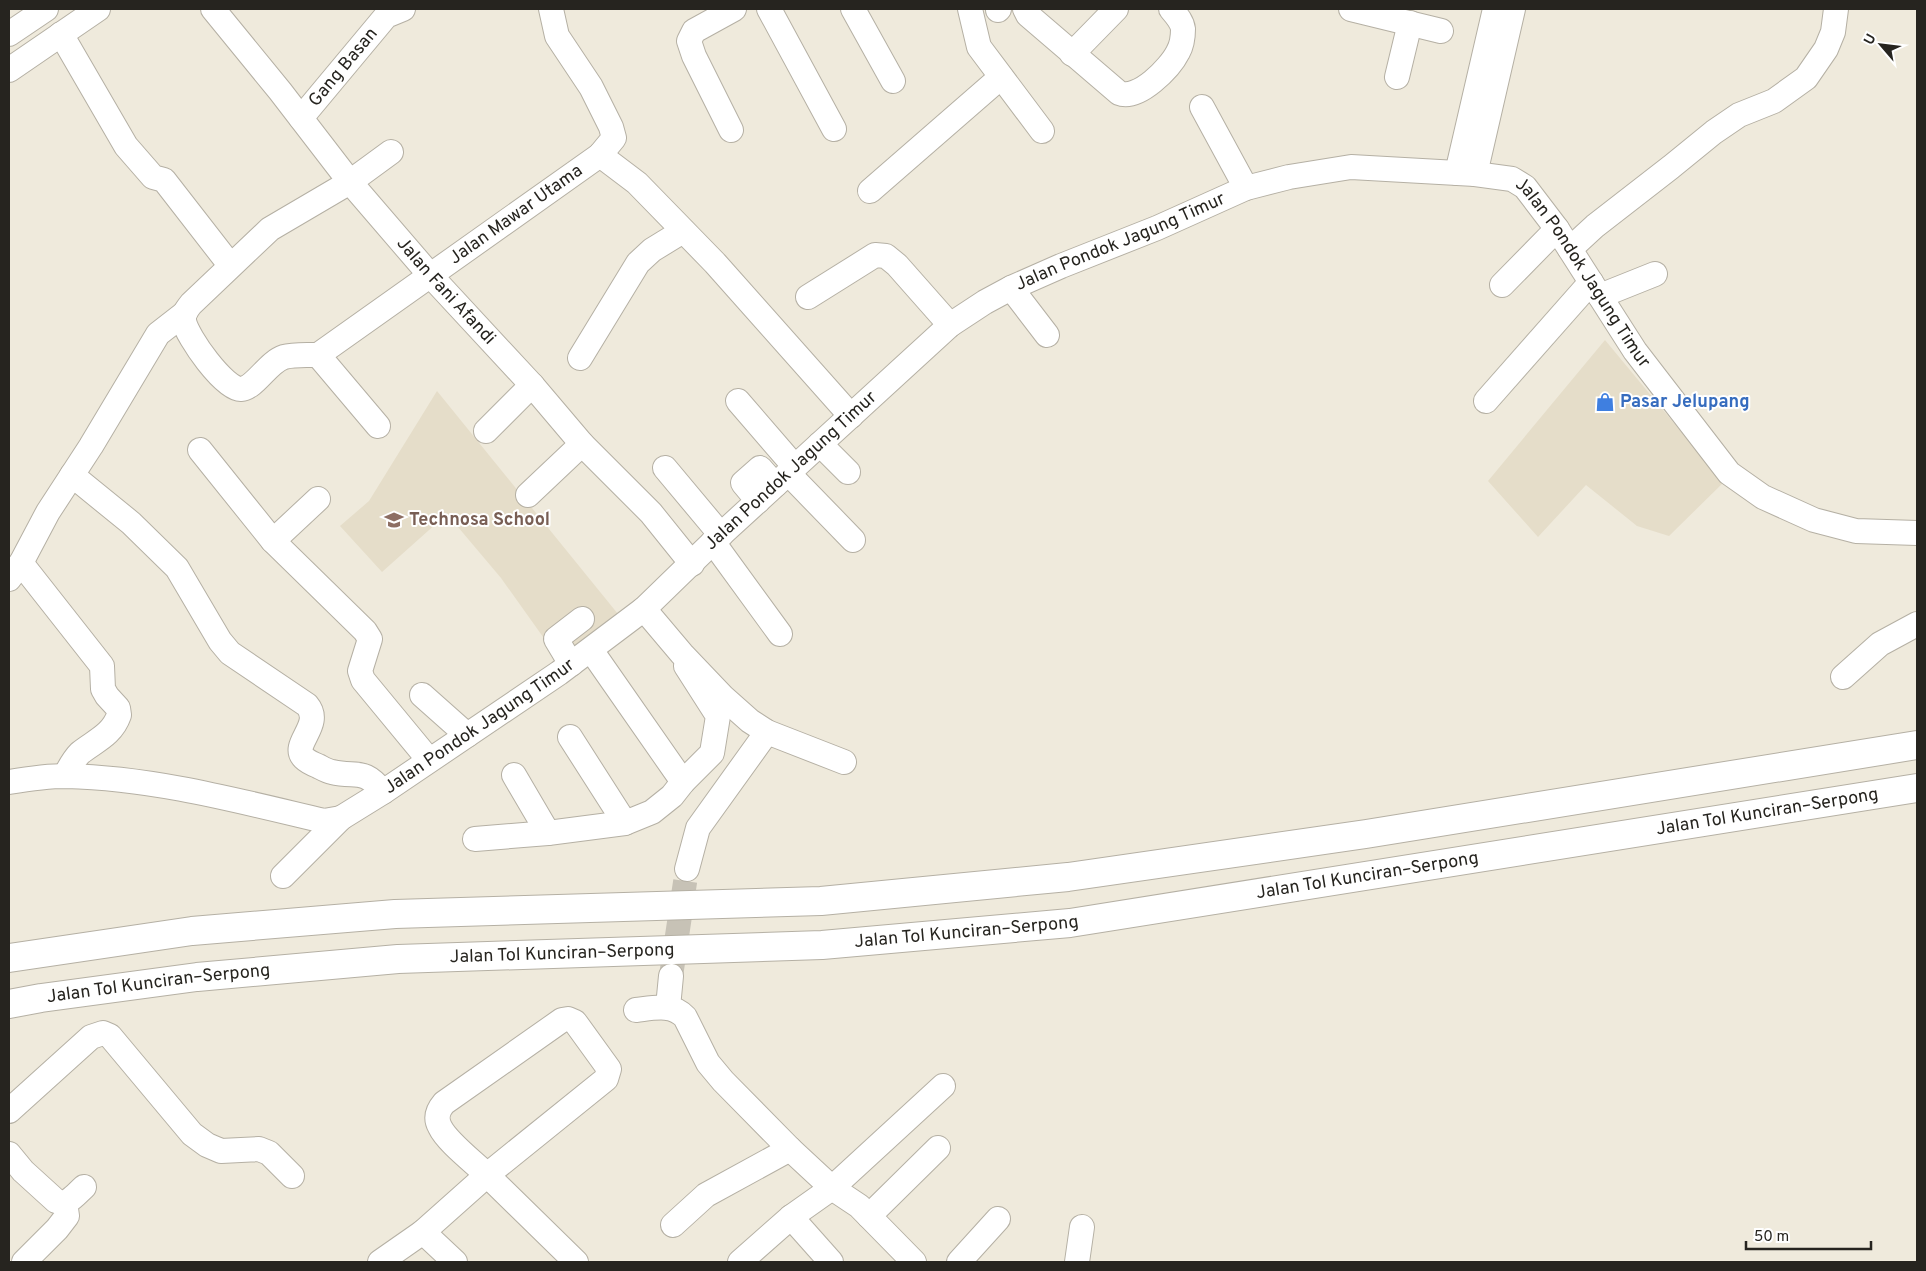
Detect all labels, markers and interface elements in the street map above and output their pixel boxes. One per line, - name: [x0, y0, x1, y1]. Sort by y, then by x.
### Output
- north arrow: [1856, 20, 1906, 70]
- street label: Gang Basan: [304, 23, 383, 112]
- text: U: [1861, 31, 1881, 48]
- street label: Jalan Mawar Utama: [445, 159, 587, 270]
- street label: Jalan Pondok Jagung Timur: [1511, 172, 1655, 373]
- street label: Jalan Pondok Jagung Timur: [1012, 187, 1229, 296]
- street label: Jalan Fani Afandi: [391, 233, 501, 350]
- street label: Jalan Pondok Jagung Timur: [700, 386, 882, 555]
- shop icon: Pasar Jelupang: [1594, 391, 1616, 413]
- place label: Pasar Jelupang: [1620, 391, 1750, 414]
- school or university icon: Technosa School: [383, 509, 405, 531]
- place label: Technosa School: [409, 509, 550, 532]
- street label: Jalan Pondok Jagung Timur: [380, 654, 579, 799]
- street label: Jalan Tol Kunciran–Serpong: [1654, 783, 1880, 841]
- street label: Jalan Tol Kunciran–Serpong: [1254, 847, 1480, 905]
- street label: Jalan Tol Kunciran–Serpong: [853, 910, 1080, 954]
- street label: Jalan Tol Kunciran–Serpong: [449, 938, 675, 969]
- street label: Jalan Tol Kunciran–Serpong: [45, 959, 271, 1009]
- scale bar: [1746, 1218, 1871, 1250]
- text: 50 m: [1754, 1228, 1789, 1247]

